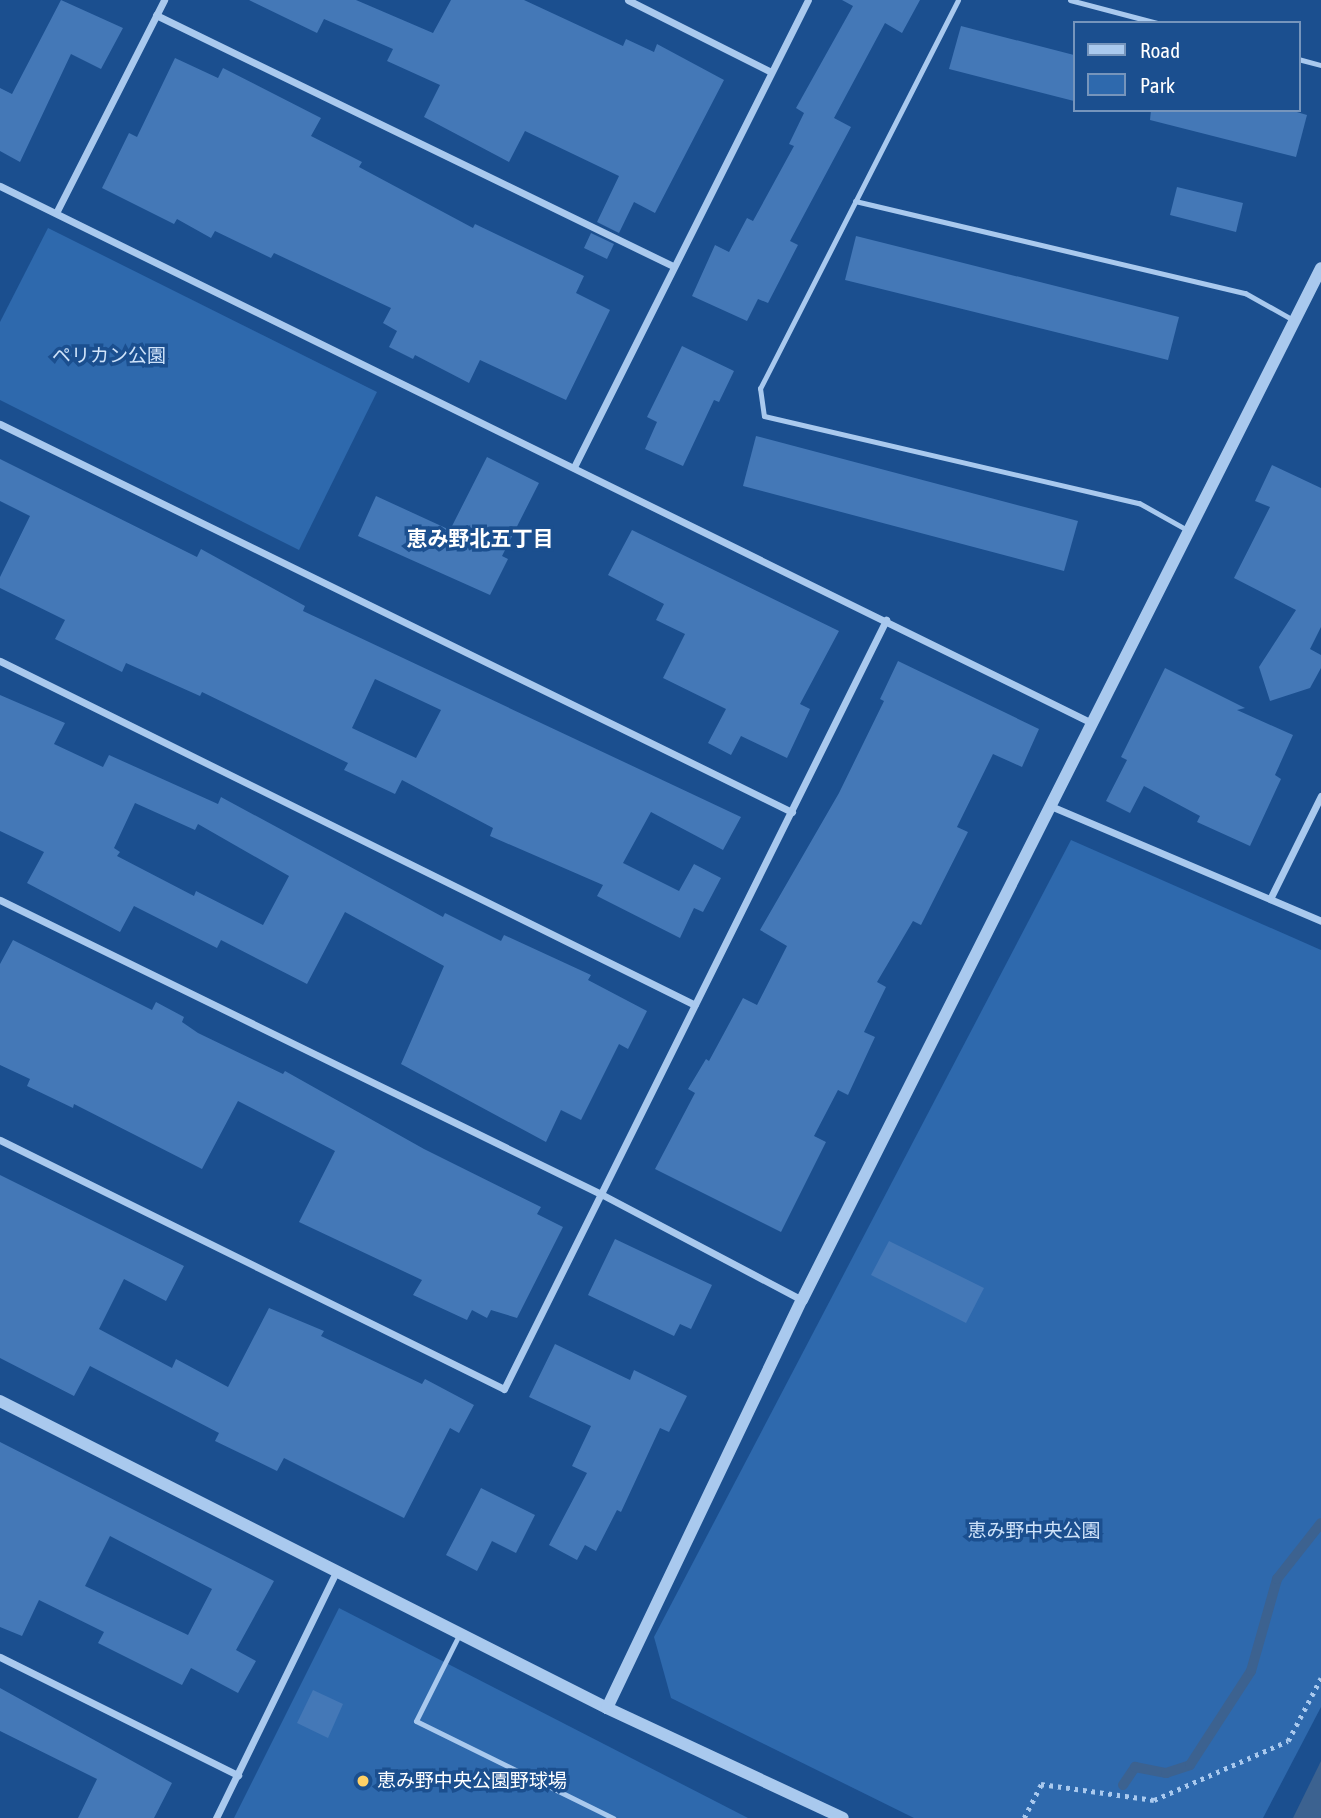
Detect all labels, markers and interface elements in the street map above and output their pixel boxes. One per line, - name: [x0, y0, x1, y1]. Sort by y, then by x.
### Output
- legend: [1072, 21, 1300, 112]
- text: Road: [1140, 38, 1180, 62]
- text: Park: [1140, 73, 1175, 97]
- park label: ペリカン公園: [52, 345, 166, 367]
- district label: 恵み野北五丁目: [407, 525, 553, 551]
- park label: 恵み野中央公園: [968, 1520, 1100, 1542]
- place label: 恵み野中央公園野球場: [377, 1770, 567, 1792]
- marker: 恵み野中央公園野球場: [355, 1773, 371, 1789]

